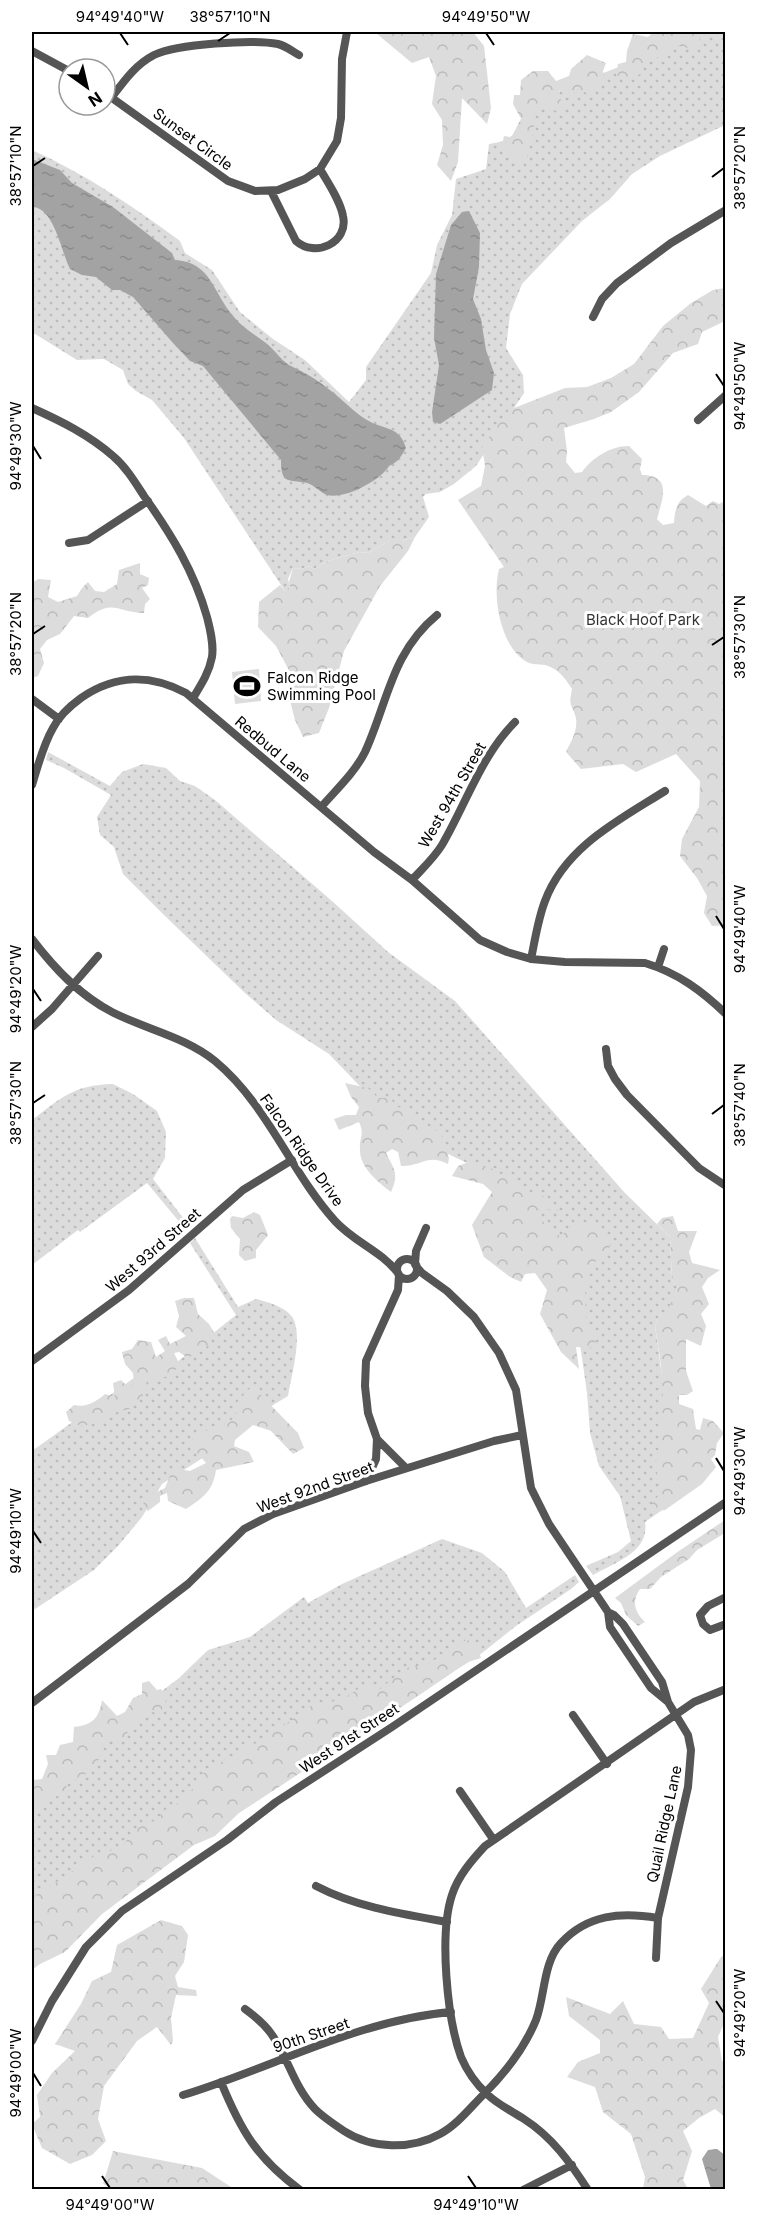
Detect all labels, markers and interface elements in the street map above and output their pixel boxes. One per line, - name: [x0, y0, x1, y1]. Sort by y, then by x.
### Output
- text: 94°49'40"W: [76, 7, 164, 26]
- text: 38°57'10"N: [189, 7, 271, 26]
- text: 94°49'50"W: [442, 7, 531, 26]
- north arrow: [57, 57, 117, 117]
- text: N: [85, 88, 106, 111]
- street label: Sunset Circle: [149, 104, 237, 174]
- text: 38°57'10"N: [6, 125, 25, 207]
- text: 38°57'20"N: [730, 126, 749, 210]
- text: 94°49'50"W: [730, 341, 749, 430]
- text: 94°49'30"W: [6, 401, 25, 490]
- text: 38°57'20"N: [6, 592, 25, 676]
- text: 38°57'30"N: [730, 595, 749, 679]
- park label: Black Hoof Park: [586, 610, 701, 629]
- place label: Falcon Ridge Swimming Pool: [267, 668, 376, 704]
- sports icon: Falcon Ridge Swimming Pool: [232, 671, 262, 701]
- street label: Redbud Lane: [231, 712, 315, 786]
- street label: West 94th Street: [414, 739, 490, 851]
- text: 94°49'40"W: [730, 885, 749, 973]
- text: 94°49'20"W: [6, 944, 25, 1033]
- text: 38°57'30"N: [6, 1061, 25, 1145]
- text: 38°57'40"N: [730, 1063, 749, 1147]
- street label: Falcon Ridge Drive: [256, 1090, 348, 1210]
- street label: West 93rd Street: [102, 1204, 204, 1296]
- text: 94°49'30"W: [730, 1426, 749, 1515]
- street label: West 92nd Street: [254, 1457, 376, 1517]
- text: 94°49'10"W: [6, 1488, 25, 1574]
- street label: West 91st Street: [296, 1699, 402, 1777]
- street label: Quail Ridge Lane: [642, 1764, 686, 1884]
- text: 94°49'20"W: [730, 1968, 749, 2057]
- street label: 90th Street: [270, 2013, 352, 2057]
- text: 94°49'00"W: [6, 2028, 25, 2118]
- text: 94°49'00"W: [65, 2195, 155, 2214]
- text: 94°49'10"W: [433, 2195, 519, 2214]

